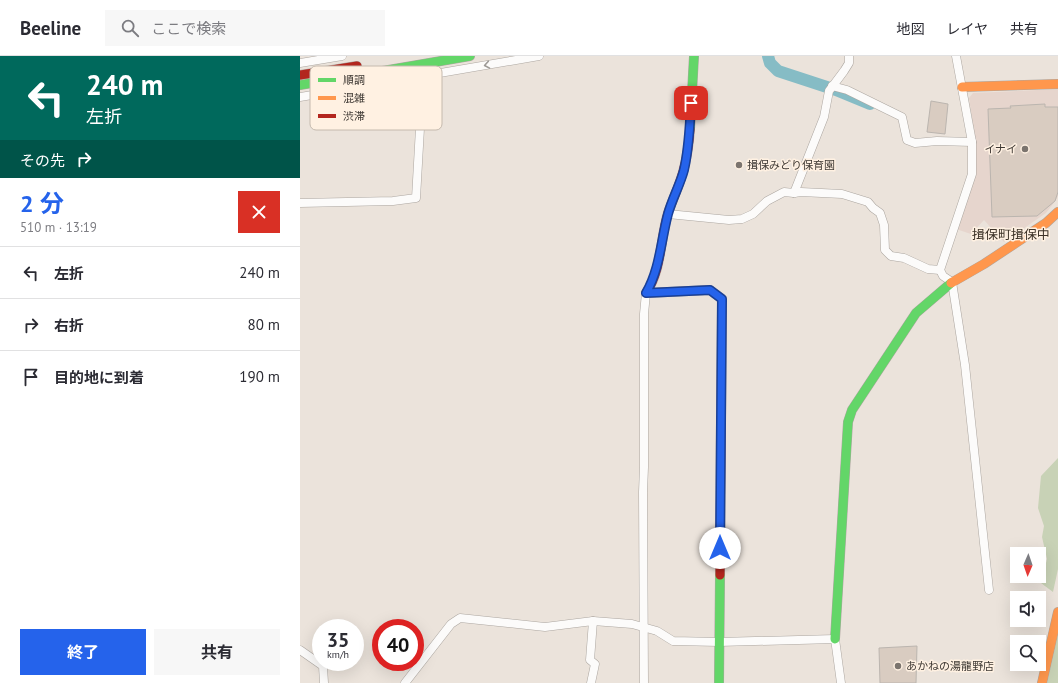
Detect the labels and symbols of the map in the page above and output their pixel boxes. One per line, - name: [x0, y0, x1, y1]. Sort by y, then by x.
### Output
- one-way arrow: [484, 60, 490, 69]
- legend: [310, 66, 442, 130]
- text: 順調: [343, 73, 365, 87]
- pin: [674, 86, 708, 120]
- text: 混雑: [343, 91, 365, 105]
- text: 渋滞: [343, 109, 365, 123]
- place label: イナイ: [984, 142, 1017, 156]
- marker: イナイ: [1020, 144, 1030, 154]
- place label: 揖保みどり保育園: [747, 158, 835, 172]
- marker: 揖保みどり保育園: [734, 160, 744, 170]
- district label: 揖保町揖保中: [972, 226, 1050, 243]
- position arrow: [699, 527, 741, 569]
- north arrow: [1010, 547, 1046, 583]
- speed limit sign: 40: [372, 619, 424, 671]
- place label: あかねの湯龍野店: [906, 659, 994, 673]
- marker: あかねの湯龍野店: [893, 661, 903, 671]

